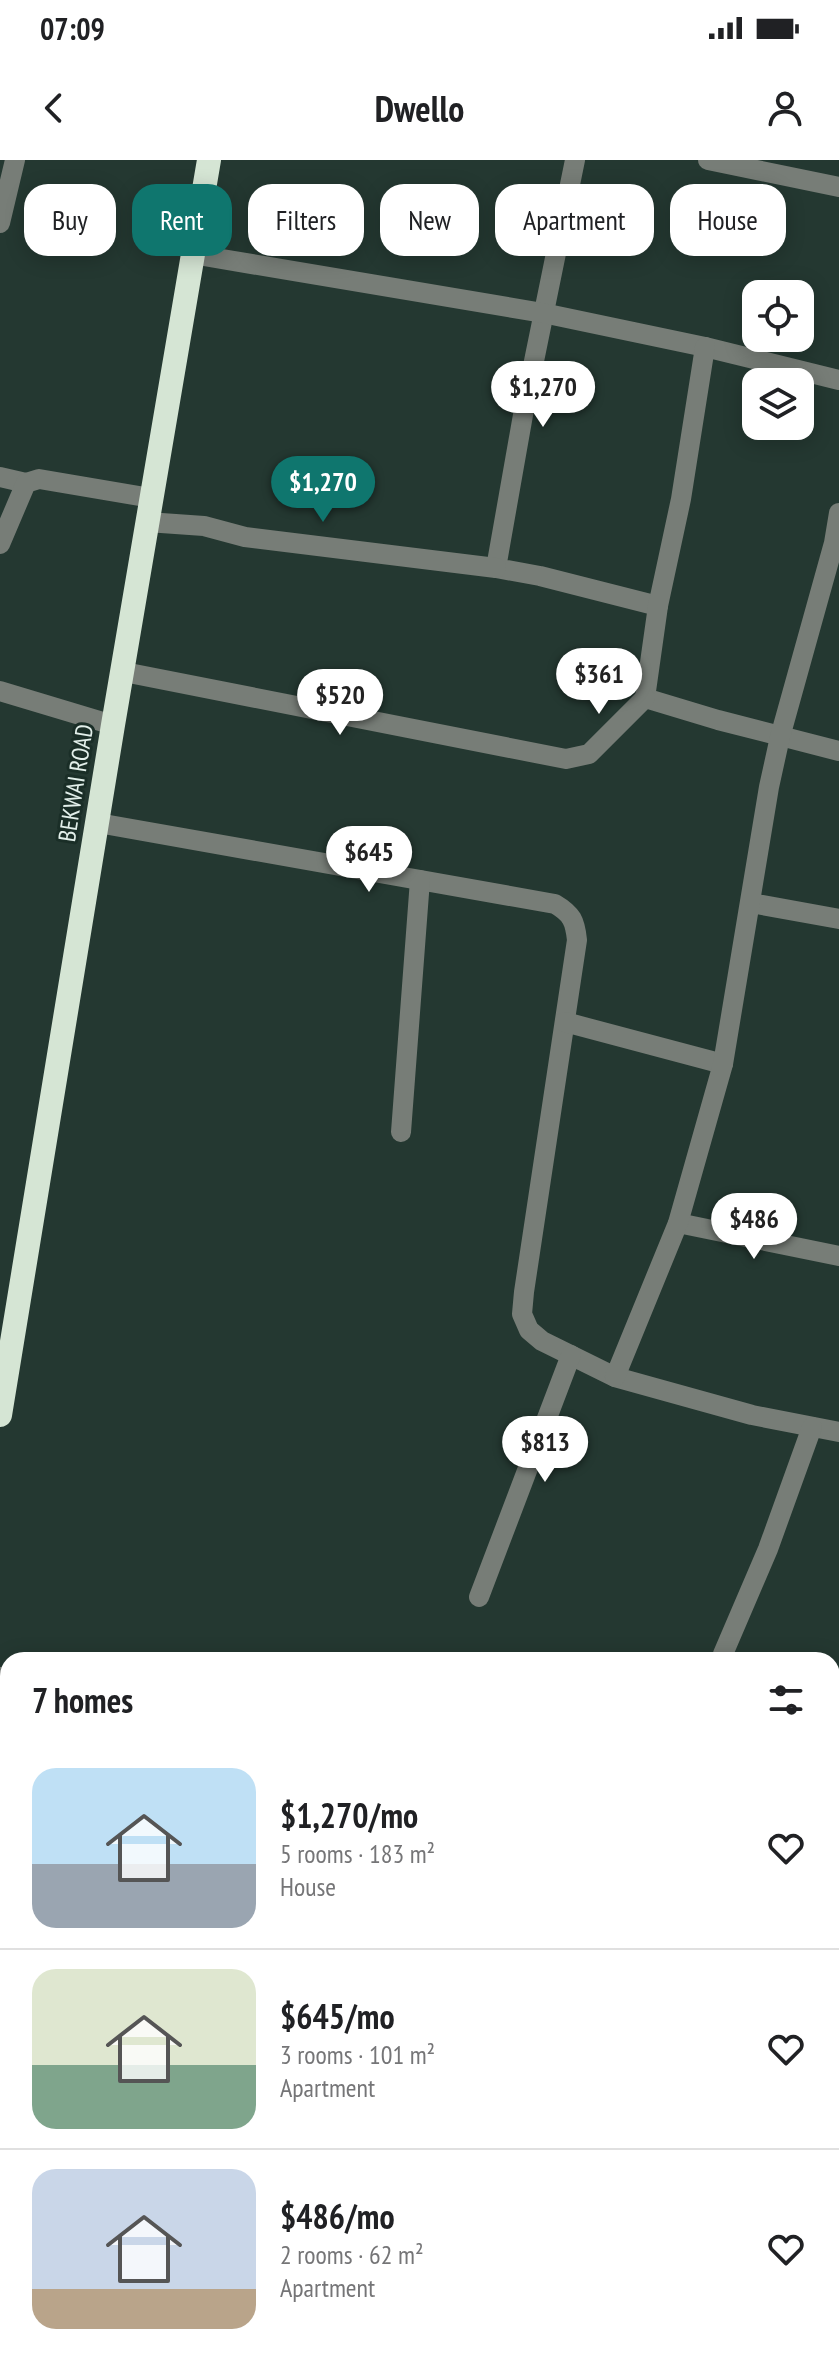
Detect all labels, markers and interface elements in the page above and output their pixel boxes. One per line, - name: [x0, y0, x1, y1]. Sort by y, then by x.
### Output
- text: 07:09: [40, 9, 105, 48]
- text: Dwello: [375, 85, 464, 132]
- icon: back: [32, 86, 76, 130]
- icon: person: [763, 86, 807, 130]
- chip: Buy: [24, 184, 116, 256]
- chip: Rent: [132, 184, 232, 256]
- chip: Filters: [248, 184, 364, 256]
- chip: New: [380, 184, 479, 256]
- chip: Apartment: [495, 184, 654, 256]
- chip: House: [670, 184, 786, 256]
- map controls: [742, 280, 814, 440]
- button: locate: [742, 280, 814, 352]
- pin: $1,270: [478, 361, 608, 429]
- button: layers: [742, 368, 814, 440]
- text: $1,270: [509, 370, 577, 403]
- pin: $1,270: [258, 456, 388, 524]
- text: $1,270: [289, 465, 357, 498]
- pin: $361: [552, 648, 646, 716]
- text: $361: [574, 657, 624, 690]
- pin: $520: [293, 669, 387, 737]
- text: $520: [315, 678, 365, 711]
- street label: BEKWAI ROAD: [51, 722, 100, 844]
- pin: $645: [322, 826, 416, 894]
- text: $645: [344, 835, 394, 868]
- pin: $486: [707, 1193, 801, 1261]
- text: $486: [729, 1202, 779, 1235]
- pin: $813: [498, 1416, 592, 1484]
- text: $813: [520, 1425, 570, 1458]
- text: 7 homes: [32, 1678, 133, 1722]
- icon: filters: [764, 1678, 808, 1722]
- text: $1,270/mo: [280, 1793, 418, 1837]
- icon: home: [96, 1800, 192, 1896]
- icon: heart: [764, 1826, 808, 1870]
- text: 5 rooms · 183 m²: [280, 1837, 435, 1870]
- text: House: [280, 1870, 336, 1903]
- text: $645/mo: [280, 1994, 395, 2038]
- icon: home: [96, 2001, 192, 2097]
- icon: heart: [764, 2027, 808, 2071]
- text: 3 rooms · 101 m²: [280, 2038, 435, 2071]
- text: Apartment: [280, 2071, 375, 2104]
- text: $486/mo: [280, 2194, 395, 2238]
- icon: home: [96, 2201, 192, 2297]
- icon: heart: [764, 2227, 808, 2271]
- text: 2 rooms · 62 m²: [280, 2238, 424, 2271]
- text: Apartment: [280, 2271, 375, 2304]

